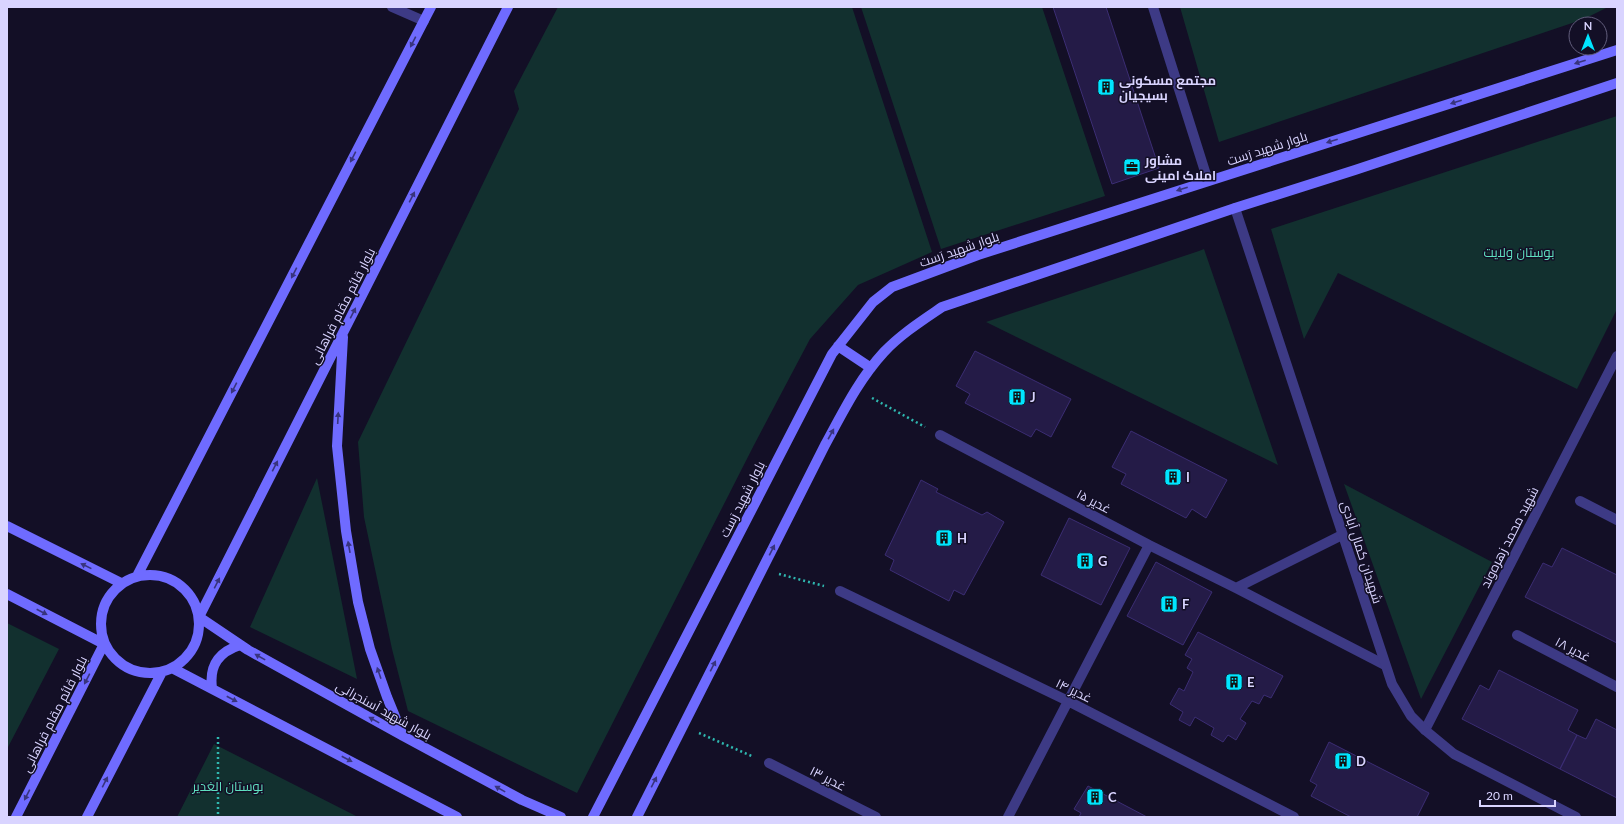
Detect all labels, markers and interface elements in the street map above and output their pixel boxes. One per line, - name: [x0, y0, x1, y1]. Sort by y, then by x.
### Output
- north arrow: [1568, 16, 1608, 56]
- text: N: [1584, 19, 1592, 32]
- one-way arrow: [410, 36, 416, 47]
- one-way arrow: [1574, 59, 1586, 65]
- place label: مجتمع مسکونی بسیجیان: [1119, 72, 1216, 103]
- building icon: مجتمع مسکونی بسیجیان: [1096, 77, 1116, 97]
- one-way arrow: [1450, 99, 1462, 105]
- street label: بلوار شهید رَست: [1225, 127, 1309, 169]
- one-way arrow: [1326, 138, 1338, 144]
- one-way arrow: [350, 151, 357, 163]
- place label: مشاور املاک امینی: [1144, 152, 1216, 183]
- office icon: مشاور املاک امینی: [1122, 157, 1142, 177]
- one-way arrow: [1175, 187, 1187, 193]
- one-way arrow: [408, 191, 415, 203]
- street label: بلوار شهید رَست: [917, 228, 1001, 270]
- park label: بوستان ولایت: [1484, 244, 1554, 260]
- street label: بلوار قائم مقام فراهانی: [306, 245, 380, 368]
- one-way arrow: [291, 267, 297, 278]
- one-way arrow: [350, 307, 356, 319]
- one-way arrow: [231, 382, 237, 394]
- building icon: J: [1007, 387, 1027, 407]
- place label: J: [1030, 389, 1036, 405]
- one-way arrow: [335, 412, 342, 424]
- one-way arrow: [827, 428, 834, 440]
- street label: بلوار شهید رَست: [716, 458, 768, 540]
- one-way arrow: [272, 461, 278, 472]
- building icon: I: [1163, 467, 1183, 487]
- place label: I: [1186, 469, 1190, 485]
- street label: شهید محمد زهره‌وند: [1477, 484, 1541, 590]
- street label: غدیر ۱۵: [1074, 485, 1114, 517]
- street label: شهیدان کمال آبادی: [1337, 499, 1386, 606]
- building icon: H: [934, 528, 954, 548]
- place label: H: [957, 530, 967, 546]
- one-way arrow: [346, 541, 352, 553]
- one-way arrow: [769, 545, 775, 556]
- building icon: G: [1075, 551, 1095, 571]
- place label: G: [1098, 553, 1107, 569]
- one-way arrow: [81, 562, 92, 569]
- one-way arrow: [213, 577, 220, 588]
- building icon: F: [1159, 594, 1179, 614]
- place label: F: [1182, 596, 1189, 612]
- one-way arrow: [36, 608, 47, 615]
- street label: غدیر ۱۸: [1553, 633, 1593, 665]
- street label: بلوار قائم مقام فراهانی: [18, 653, 92, 776]
- one-way arrow: [254, 653, 266, 660]
- one-way arrow: [710, 661, 716, 672]
- one-way arrow: [375, 667, 381, 679]
- building icon: E: [1224, 672, 1244, 692]
- one-way arrow: [83, 673, 90, 685]
- street label: غدیر ۱۴: [1053, 674, 1095, 706]
- place label: E: [1247, 674, 1254, 690]
- street label: بلوار شهید آسنجرانی: [333, 677, 435, 743]
- one-way arrow: [226, 696, 237, 702]
- one-way arrow: [368, 716, 380, 723]
- building icon: D: [1333, 751, 1353, 771]
- place label: D: [1356, 753, 1366, 769]
- one-way arrow: [341, 756, 352, 763]
- street label: غدیر ۱۳: [807, 762, 849, 794]
- one-way arrow: [651, 776, 658, 788]
- one-way arrow: [101, 777, 108, 788]
- park label: بوستان الغدیر: [191, 778, 264, 794]
- scale bar: [1480, 782, 1555, 808]
- one-way arrow: [494, 785, 506, 792]
- building icon: C: [1085, 787, 1105, 807]
- text: 20 m: [1486, 788, 1513, 803]
- one-way arrow: [24, 789, 31, 801]
- place label: C: [1108, 789, 1117, 805]

